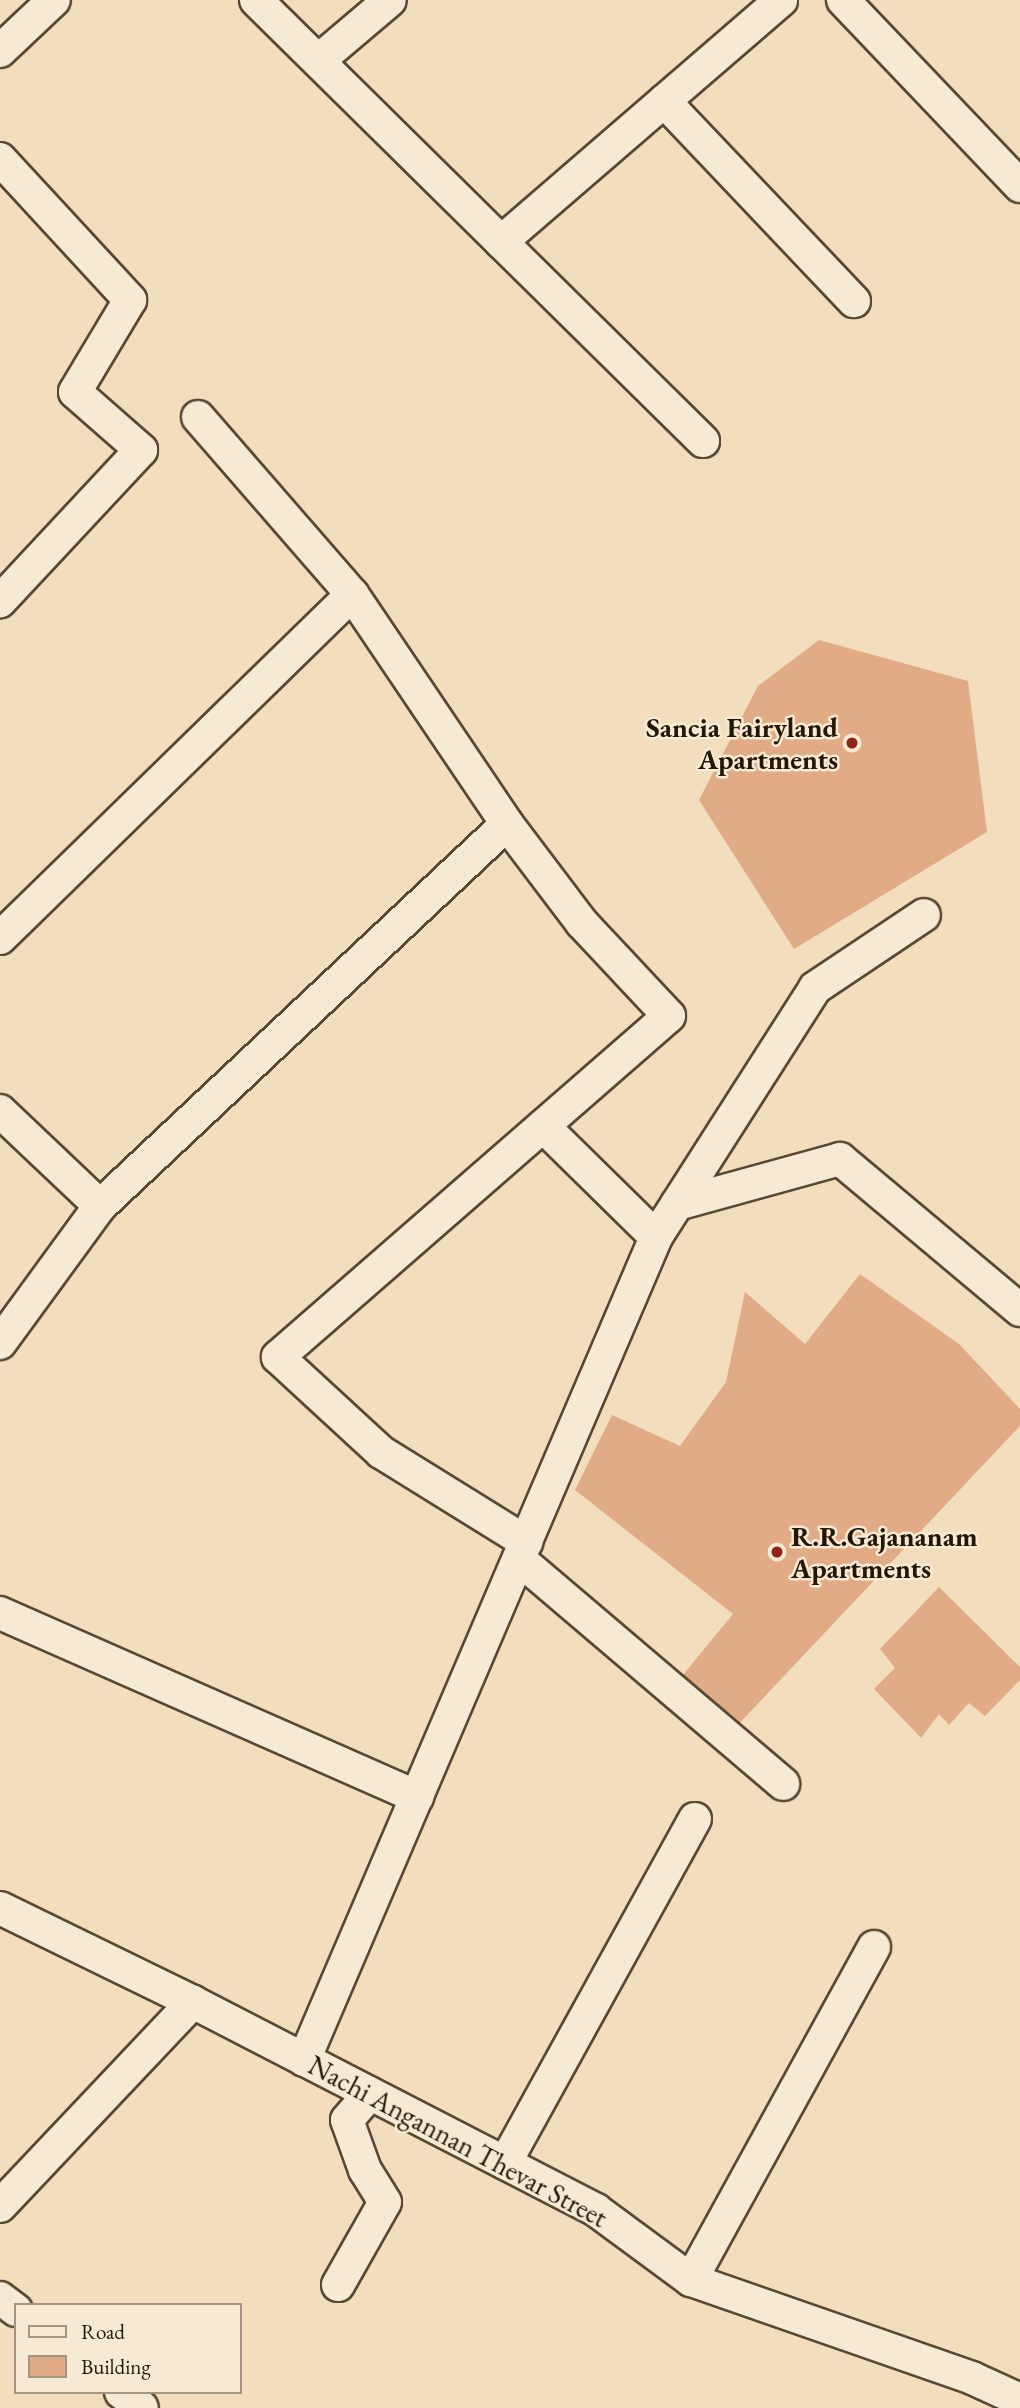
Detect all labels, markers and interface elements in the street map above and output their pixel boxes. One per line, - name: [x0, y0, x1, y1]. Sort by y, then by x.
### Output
- place label: Sancia Fairyland Apartments: [646, 710, 838, 776]
- marker: Sancia Fairyland Apartments: [844, 735, 860, 751]
- place label: R.R.Gajananam Apartments: [791, 1519, 978, 1585]
- marker: R.R.Gajananam Apartments: [769, 1544, 785, 1560]
- street label: Nachi Angannan Thevar Street: [303, 2048, 613, 2234]
- legend: [14, 2303, 242, 2394]
- text: Road: [81, 2318, 125, 2345]
- text: Building: [81, 2353, 151, 2380]

